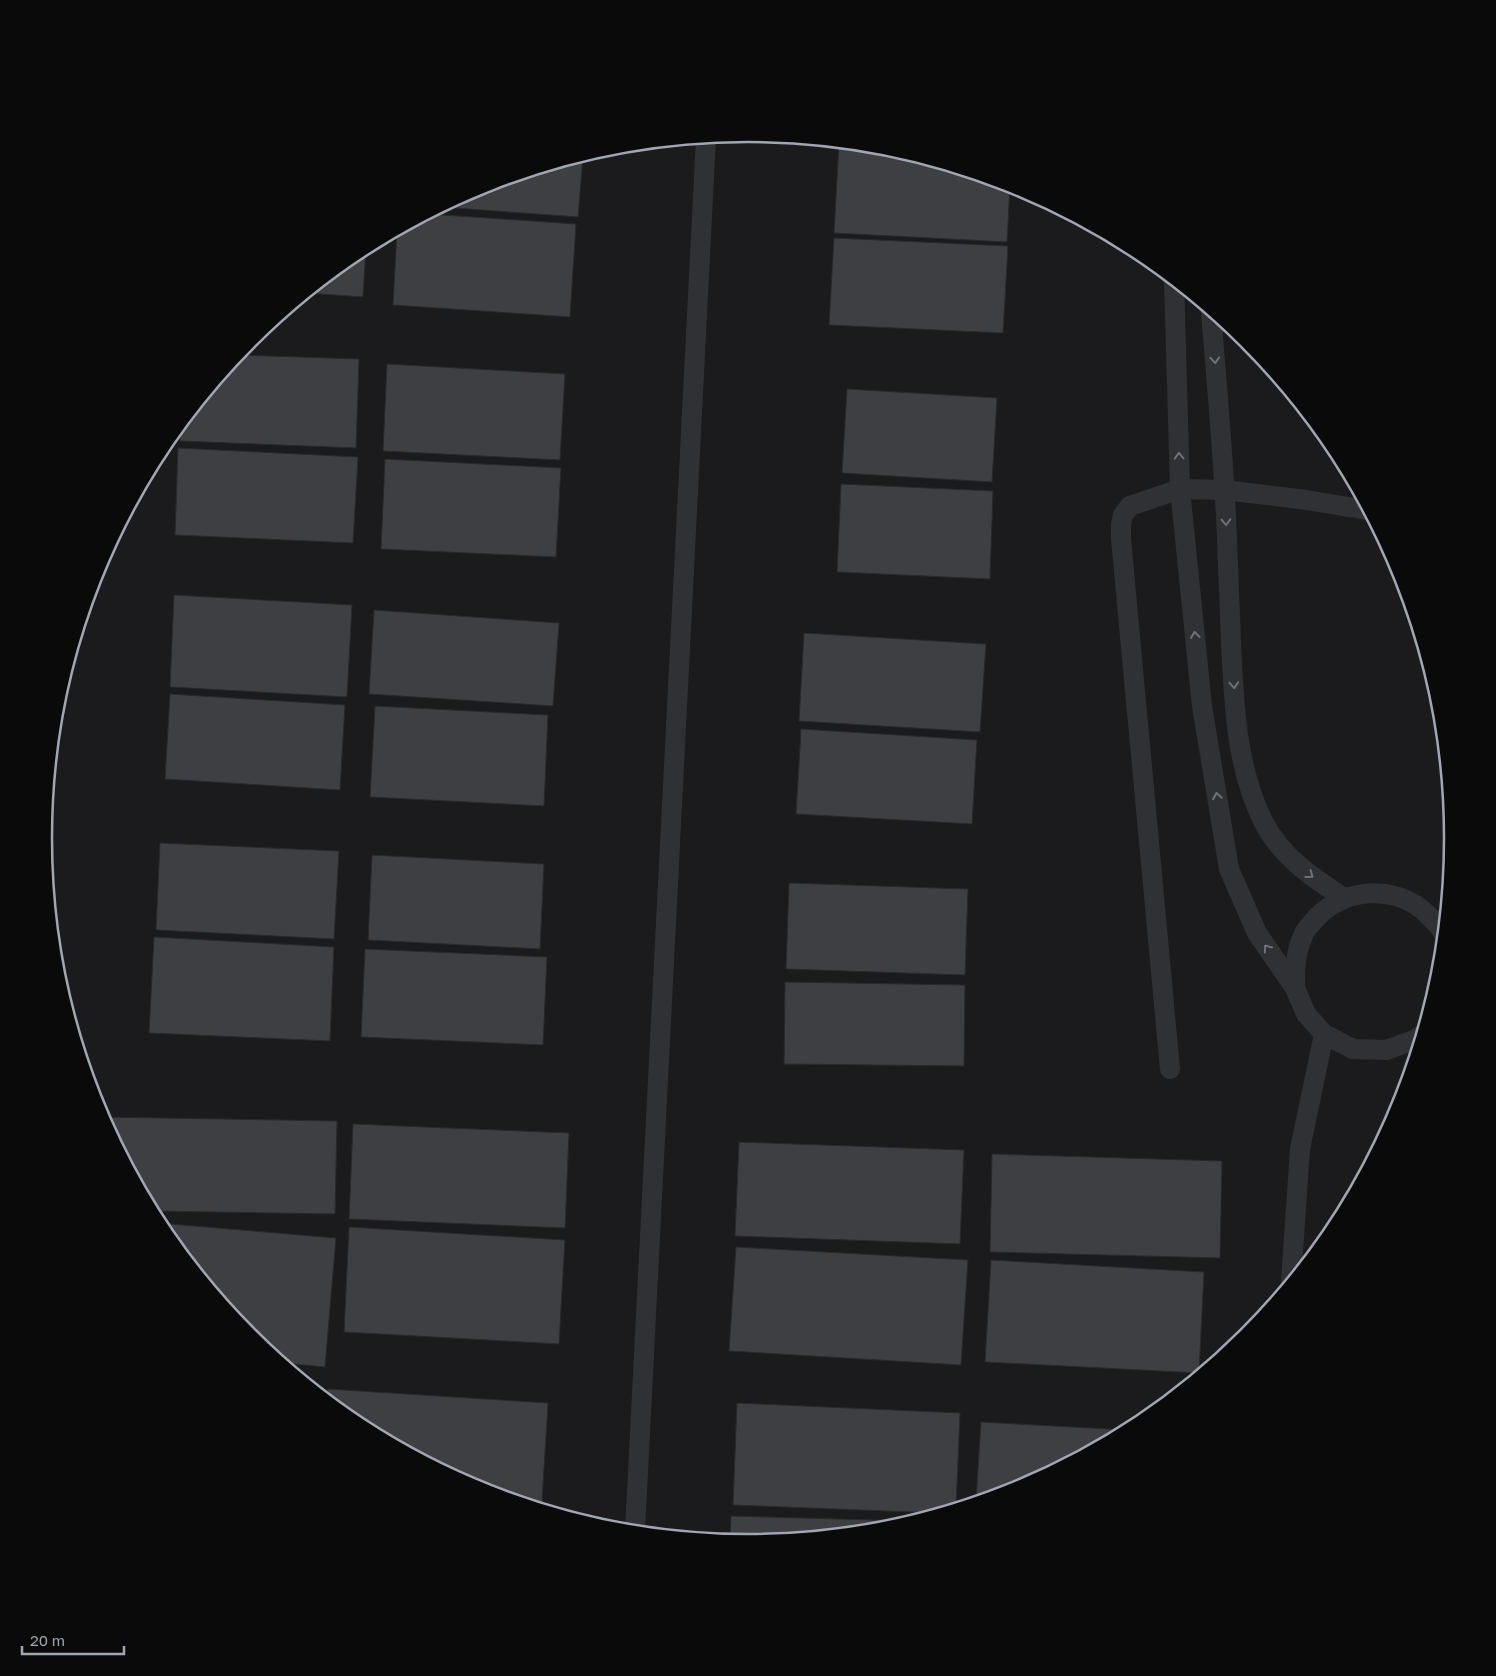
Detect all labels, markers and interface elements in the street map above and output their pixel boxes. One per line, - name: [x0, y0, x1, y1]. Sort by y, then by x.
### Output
- one-way arrow: [1209, 357, 1220, 365]
- one-way arrow: [1174, 452, 1185, 460]
- one-way arrow: [1221, 519, 1232, 527]
- one-way arrow: [1190, 631, 1201, 639]
- one-way arrow: [1228, 681, 1239, 689]
- one-way arrow: [1212, 792, 1222, 800]
- one-way arrow: [1304, 869, 1314, 878]
- one-way arrow: [1264, 944, 1273, 954]
- scale bar: [22, 1624, 125, 1656]
- text: 20 m: [30, 1631, 65, 1649]

